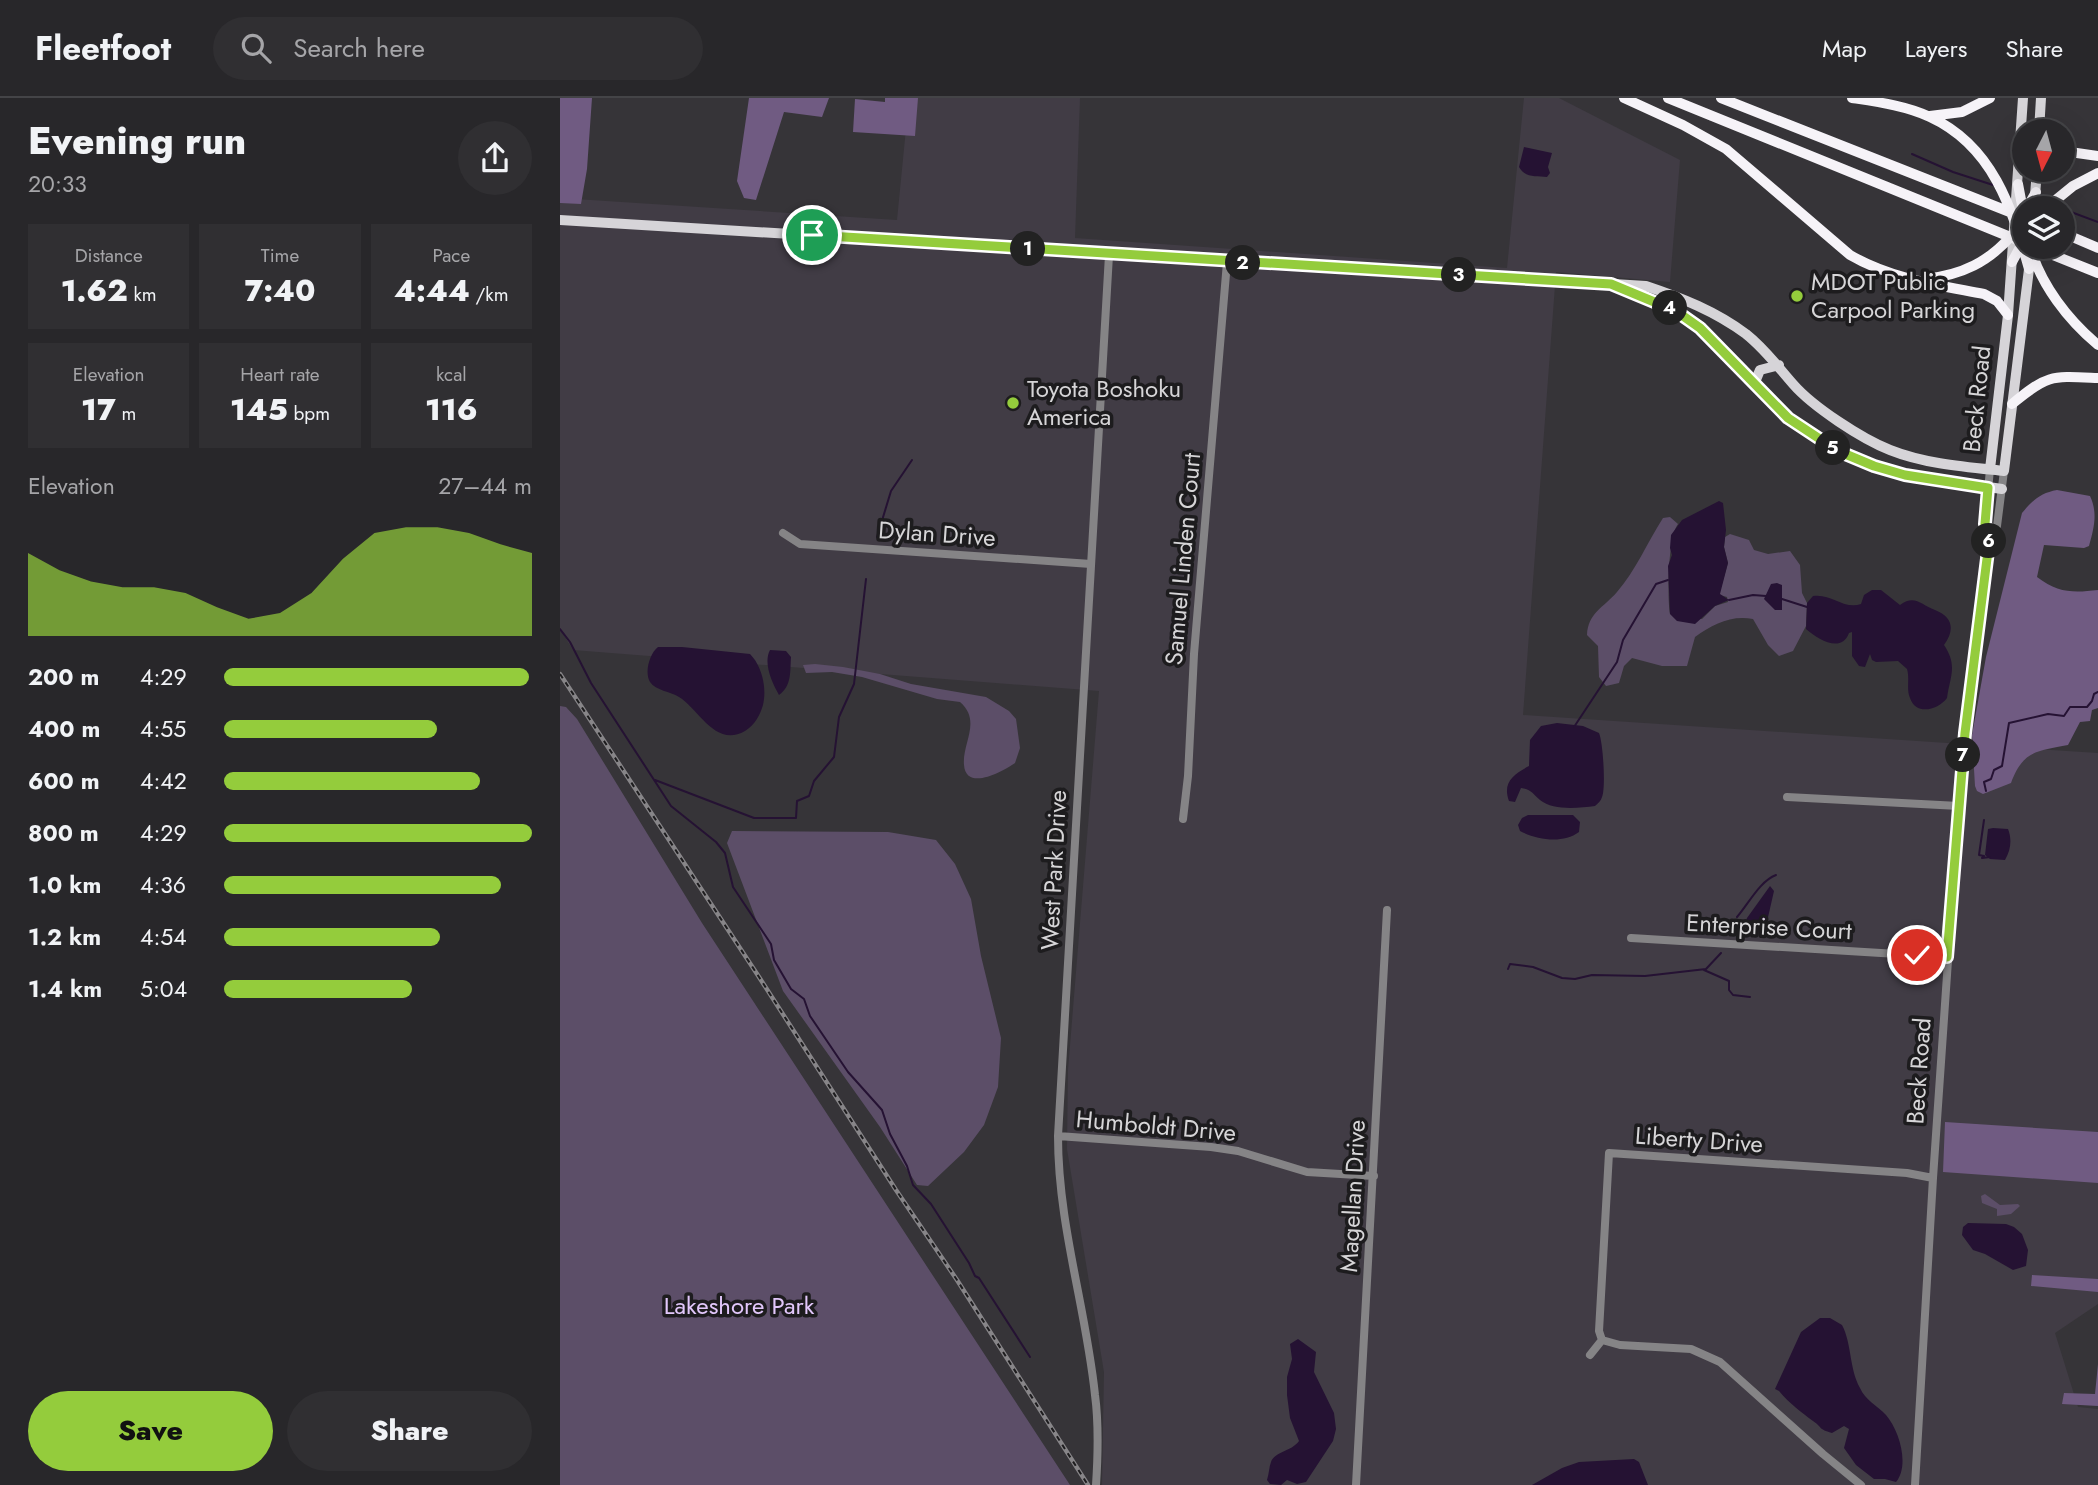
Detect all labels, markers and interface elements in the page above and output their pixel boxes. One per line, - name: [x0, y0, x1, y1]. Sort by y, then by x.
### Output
- search box: [213, 17, 703, 80]
- text: Fleetfoot: [35, 25, 171, 72]
- icon: search: [237, 29, 275, 67]
- text: Search here: [293, 29, 425, 67]
- text: Map: [1822, 31, 1867, 66]
- text: Layers: [1905, 31, 1967, 66]
- text: Share: [2005, 31, 2063, 66]
- text: Evening run: [28, 113, 246, 168]
- north arrow: [2012, 119, 2076, 182]
- map controls: [2012, 119, 2075, 259]
- button: share: [458, 121, 532, 195]
- text: 20:33: [28, 167, 87, 201]
- button: layers: [2012, 196, 2075, 259]
- pin: [782, 205, 842, 265]
- icon: arrive: [793, 216, 831, 254]
- pin: 1: [1010, 232, 1046, 266]
- text: 1: [1023, 235, 1032, 262]
- text: Distance: [75, 242, 143, 269]
- text: Time: [261, 242, 299, 269]
- text: Pace: [432, 242, 470, 269]
- pin: 2: [1226, 246, 1260, 280]
- text: 2: [1236, 249, 1249, 276]
- pin: 3: [1441, 258, 1476, 292]
- text: 3: [1453, 261, 1464, 288]
- place label: MDOT Public Carpool Parking: [1811, 264, 1975, 327]
- text: 1.62: [61, 269, 128, 312]
- text: 7:40: [244, 269, 316, 312]
- text: 4:44: [394, 269, 470, 312]
- text: km: [128, 281, 157, 308]
- text: /km: [470, 281, 509, 308]
- marker: MDOT Public Carpool Parking: [1789, 288, 1805, 304]
- pin: 4: [1652, 290, 1688, 326]
- text: 4: [1663, 294, 1676, 321]
- street label: Beck Road: [1954, 344, 1999, 454]
- text: Elevation: [73, 361, 145, 388]
- text: Heart rate: [240, 361, 320, 388]
- text: kcal: [436, 361, 467, 388]
- place label: Toyota Boshoku America: [1027, 371, 1181, 434]
- text: 17: [81, 388, 116, 431]
- text: 145: [230, 388, 288, 431]
- text: 116: [425, 388, 478, 431]
- marker: Toyota Boshoku America: [1005, 395, 1021, 411]
- text: m: [116, 400, 136, 427]
- text: bpm: [288, 400, 330, 427]
- pin: 5: [1816, 430, 1850, 466]
- text: 5: [1826, 434, 1839, 461]
- street label: Samuel Linden Court: [1156, 451, 1209, 666]
- text: Elevation: [28, 469, 115, 503]
- text: 27–44 m: [438, 469, 532, 503]
- street label: Dylan Drive: [877, 512, 997, 555]
- pin: 6: [1972, 524, 2006, 558]
- text: 6: [1982, 527, 1995, 554]
- text: 200 m: [28, 660, 99, 694]
- text: 4:29: [140, 660, 187, 694]
- text: 400 m: [28, 712, 100, 746]
- text: 4:55: [140, 712, 186, 746]
- pin: 7: [1946, 738, 1980, 772]
- text: 7: [1957, 741, 1968, 768]
- text: 600 m: [28, 764, 100, 798]
- text: 4:42: [140, 764, 187, 798]
- street label: West Park Drive: [1032, 789, 1075, 951]
- text: 800 m: [28, 816, 99, 850]
- text: 4:29: [140, 816, 187, 850]
- text: 1.0 km: [28, 868, 101, 902]
- text: 4:36: [140, 868, 186, 902]
- street label: Enterprise Court: [1685, 905, 1853, 948]
- text: 1.2 km: [28, 920, 101, 954]
- text: 4:54: [140, 920, 187, 954]
- pin: [1887, 925, 1947, 985]
- icon: check: [1898, 936, 1936, 974]
- text: 1.4 km: [28, 972, 102, 1006]
- text: 5:04: [140, 972, 187, 1006]
- street label: Beck Road: [1897, 1016, 1940, 1125]
- street label: Humboldt Drive: [1074, 1101, 1238, 1150]
- street label: Liberty Drive: [1634, 1118, 1764, 1161]
- street label: Magellan Drive: [1331, 1119, 1374, 1273]
- park label: Lakeshore Park: [664, 1288, 815, 1323]
- button: Save: [28, 1391, 273, 1471]
- button: Share: [287, 1391, 532, 1471]

